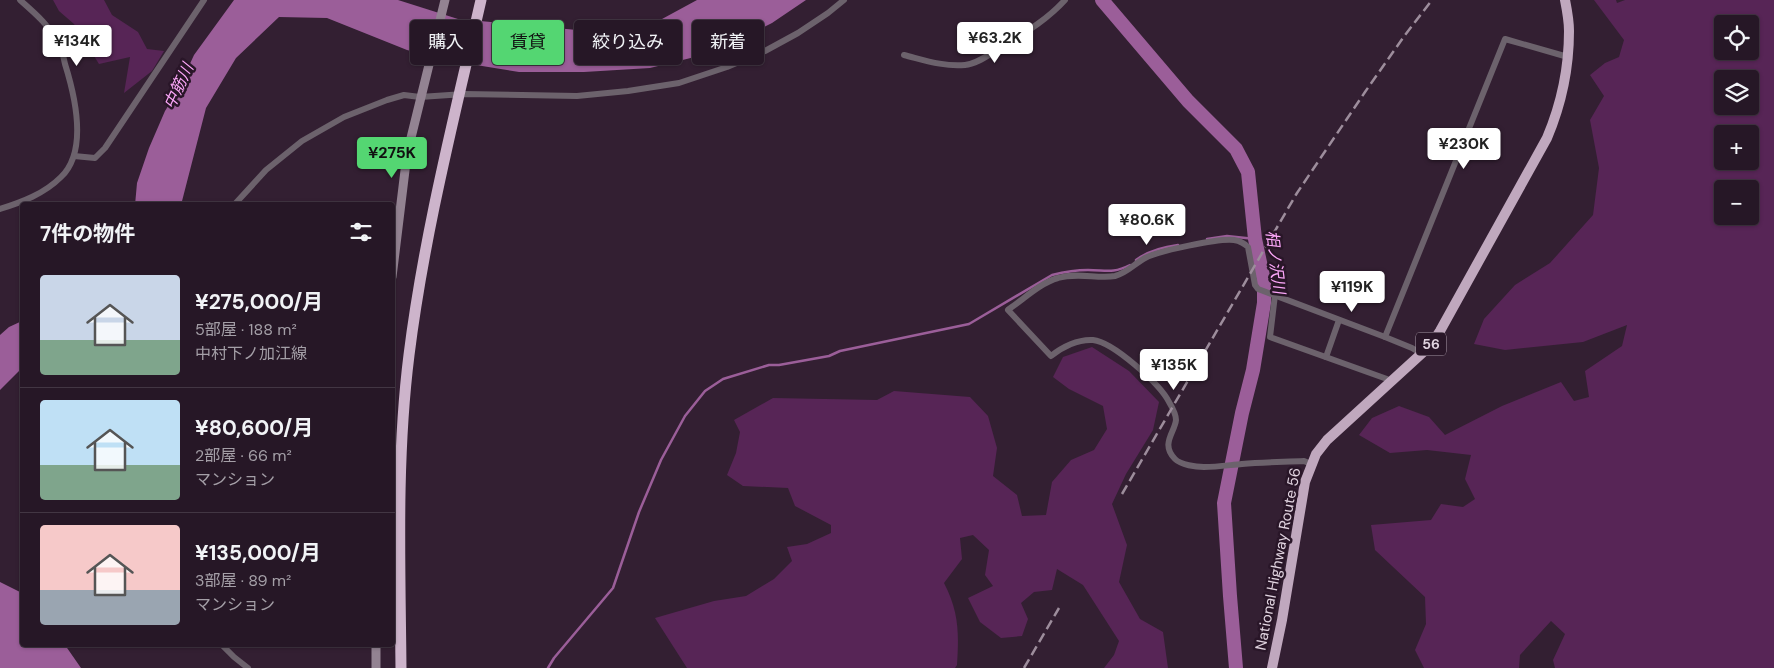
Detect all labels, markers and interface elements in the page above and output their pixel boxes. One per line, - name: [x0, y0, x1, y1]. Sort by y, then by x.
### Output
- map controls: [1714, 15, 1759, 225]
- button: locate: [1714, 15, 1759, 60]
- chip: 購入: [410, 20, 482, 65]
- chip: 賃貸: [492, 20, 564, 65]
- chip: 絞り込み: [574, 20, 682, 65]
- chip: 新着: [692, 20, 764, 65]
- pin: ¥63.2K: [954, 22, 1036, 64]
- pin: ¥134K: [42, 24, 112, 67]
- text: ¥63.2K: [968, 27, 1022, 48]
- text: ¥134K: [54, 30, 100, 51]
- water label: 中筋川: [159, 58, 199, 112]
- button: layers: [1714, 70, 1759, 115]
- button: +: [1714, 125, 1759, 170]
- pin: ¥230K: [1429, 128, 1499, 170]
- text: ¥230K: [1439, 133, 1490, 154]
- pin: ¥275K: [357, 136, 427, 179]
- text: ¥275K: [368, 142, 416, 163]
- button: −: [1714, 180, 1759, 225]
- pin: ¥80.6K: [1106, 204, 1188, 246]
- text: ¥80.6K: [1119, 209, 1175, 230]
- icon: filters: [347, 218, 375, 246]
- text: 7件の物件: [40, 220, 135, 248]
- water label: 相ノ沢川: [1261, 229, 1290, 297]
- pin: ¥119K: [1317, 270, 1387, 313]
- text: ¥119K: [1331, 276, 1373, 297]
- text: ¥275,000/月: [195, 288, 323, 316]
- icon: home: [80, 295, 140, 355]
- text: 5部屋 · 188 m²: [195, 319, 297, 340]
- road number: 56: [1416, 332, 1446, 356]
- text: 中村下ノ加江線: [195, 343, 307, 364]
- pin: ¥135K: [1139, 348, 1209, 391]
- text: ¥135K: [1151, 354, 1197, 375]
- text: ¥80,600/月: [195, 414, 313, 442]
- icon: home: [80, 420, 140, 480]
- text: 2部屋 · 66 m²: [195, 445, 292, 466]
- street label: National Highway Route 56: [1250, 466, 1306, 652]
- text: マンション: [195, 469, 275, 490]
- text: ¥135,000/月: [195, 539, 321, 567]
- icon: home: [80, 545, 140, 605]
- text: 3部屋 · 89 m²: [195, 570, 291, 591]
- text: マンション: [195, 594, 275, 615]

